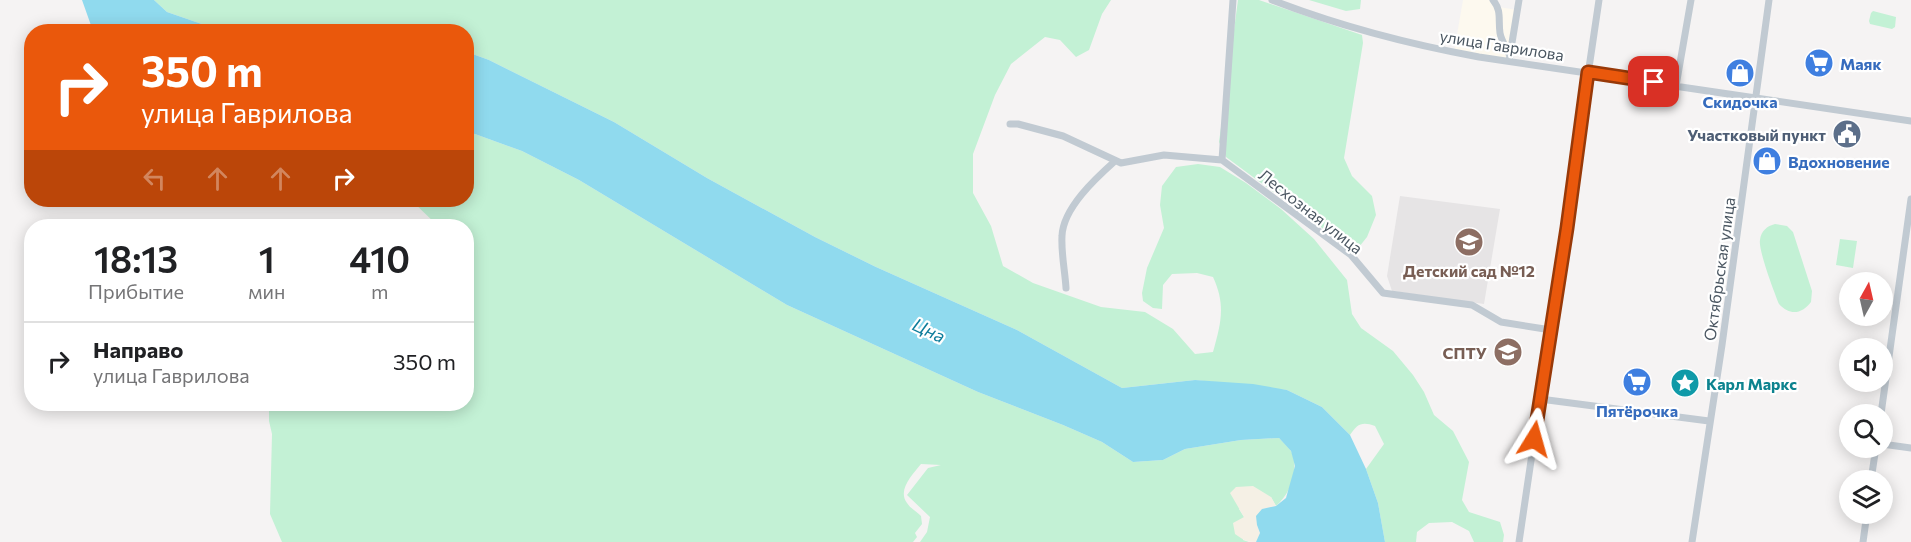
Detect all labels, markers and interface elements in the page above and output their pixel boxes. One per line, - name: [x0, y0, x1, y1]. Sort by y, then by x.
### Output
- street label: улица Гаврилова: [1439, 26, 1565, 64]
- text: 350 m: [141, 44, 263, 96]
- supermarket icon: Маяк: [1803, 47, 1835, 79]
- icon: right: [42, 48, 120, 126]
- place label: Маяк: [1840, 54, 1882, 73]
- pin: [1628, 56, 1679, 107]
- shop icon: Скидочка: [1724, 57, 1756, 89]
- icon: arrive: [1637, 65, 1670, 98]
- place label: Скидочка: [1702, 92, 1778, 111]
- text: улица Гаврилова: [141, 96, 353, 129]
- public building icon: Участковый пункт: [1831, 118, 1863, 150]
- place label: Участковый пункт: [1687, 125, 1826, 144]
- shop icon: Вдохновение: [1751, 145, 1783, 177]
- place label: Вдохновение: [1788, 152, 1890, 171]
- icon: left: [138, 162, 171, 195]
- icon: ahead: [201, 162, 234, 195]
- icon: ahead: [264, 162, 297, 195]
- icon: right: [327, 162, 360, 195]
- street label: Лесхозная улица: [1255, 165, 1367, 257]
- street label: Октябрьская улица: [1700, 196, 1738, 342]
- school or university icon: Детский сад №12: [1453, 226, 1485, 258]
- text: 18:13: [94, 236, 178, 280]
- text: 1: [259, 236, 275, 280]
- text: 410: [349, 236, 410, 280]
- place label: Детский сад №12: [1403, 261, 1535, 280]
- north arrow: [1839, 272, 1893, 326]
- map controls: [1839, 272, 1893, 524]
- text: Прибытие: [88, 279, 184, 303]
- text: мин: [248, 279, 285, 303]
- text: m: [371, 279, 388, 303]
- water label: Цна: [909, 313, 949, 347]
- text: Направо: [93, 336, 183, 363]
- school or university icon: СПТУ: [1492, 336, 1524, 368]
- button: sound: [1839, 338, 1893, 392]
- place label: СПТУ: [1443, 343, 1487, 362]
- icon: right: [42, 345, 75, 378]
- text: 350 m: [393, 348, 456, 375]
- text: улица Гаврилова: [93, 363, 250, 387]
- supermarket icon: Пятёрочка: [1621, 366, 1653, 398]
- place icon: Карл Маркс: [1669, 367, 1701, 399]
- place label: Карл Маркс: [1706, 374, 1797, 393]
- place label: Пятёрочка: [1596, 401, 1678, 420]
- button: search: [1839, 404, 1893, 458]
- position arrow: [1502, 407, 1566, 471]
- button: layers: [1839, 470, 1893, 524]

